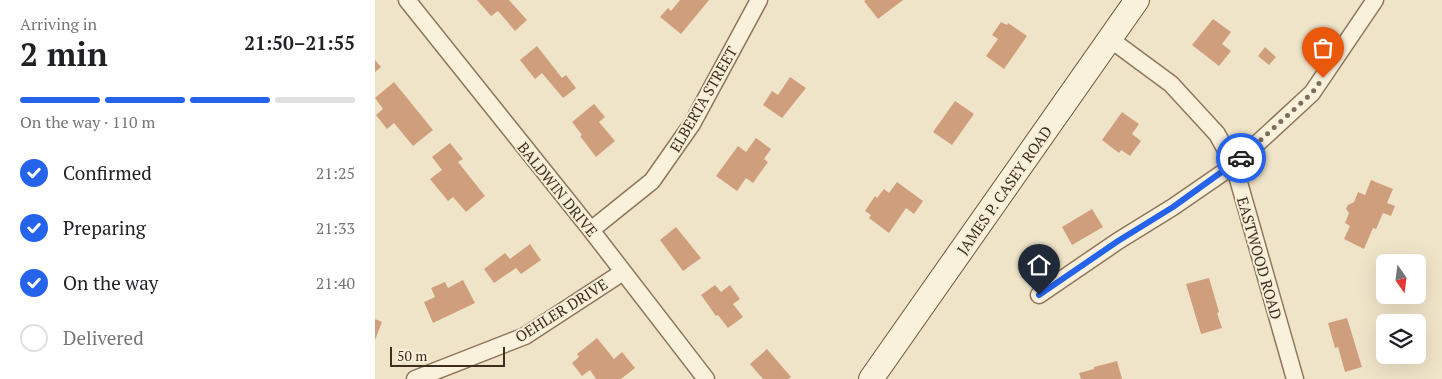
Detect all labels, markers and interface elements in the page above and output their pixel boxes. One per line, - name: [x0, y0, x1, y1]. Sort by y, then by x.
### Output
- text: Arriving in: [20, 13, 97, 35]
- pin: [1302, 27, 1344, 78]
- text: 21:50–21:55: [244, 30, 355, 55]
- text: 2 min: [20, 33, 108, 75]
- icon: bag: [1309, 34, 1337, 62]
- street label: ELBERTA STREET: [665, 42, 741, 156]
- text: On the way · 110 m: [20, 111, 155, 133]
- street label: JAMES P. CASEY ROAD: [952, 122, 1056, 258]
- courier: [1216, 133, 1266, 183]
- street label: BALDWIN DRIVE: [514, 138, 602, 240]
- icon: car: [1227, 144, 1255, 172]
- icon: check: [20, 159, 48, 187]
- text: Confirmed: [63, 160, 152, 185]
- text: 21:25: [316, 162, 355, 184]
- street label: EASTWOOD ROAD: [1233, 194, 1287, 322]
- icon: check: [20, 214, 48, 242]
- text: Preparing: [63, 215, 146, 240]
- text: 21:33: [316, 217, 355, 239]
- pin: [1018, 244, 1060, 295]
- icon: home: [1025, 251, 1053, 279]
- north arrow: [1376, 254, 1426, 304]
- map controls: [1376, 254, 1426, 364]
- icon: check: [20, 269, 48, 297]
- text: On the way: [63, 270, 158, 295]
- text: 21:40: [316, 272, 355, 294]
- street label: OEHLER DRIVE: [511, 274, 611, 346]
- button: layers: [1376, 314, 1426, 364]
- text: Delivered: [63, 325, 144, 350]
- scale bar: [390, 344, 505, 367]
- text: 50 m: [397, 346, 427, 365]

